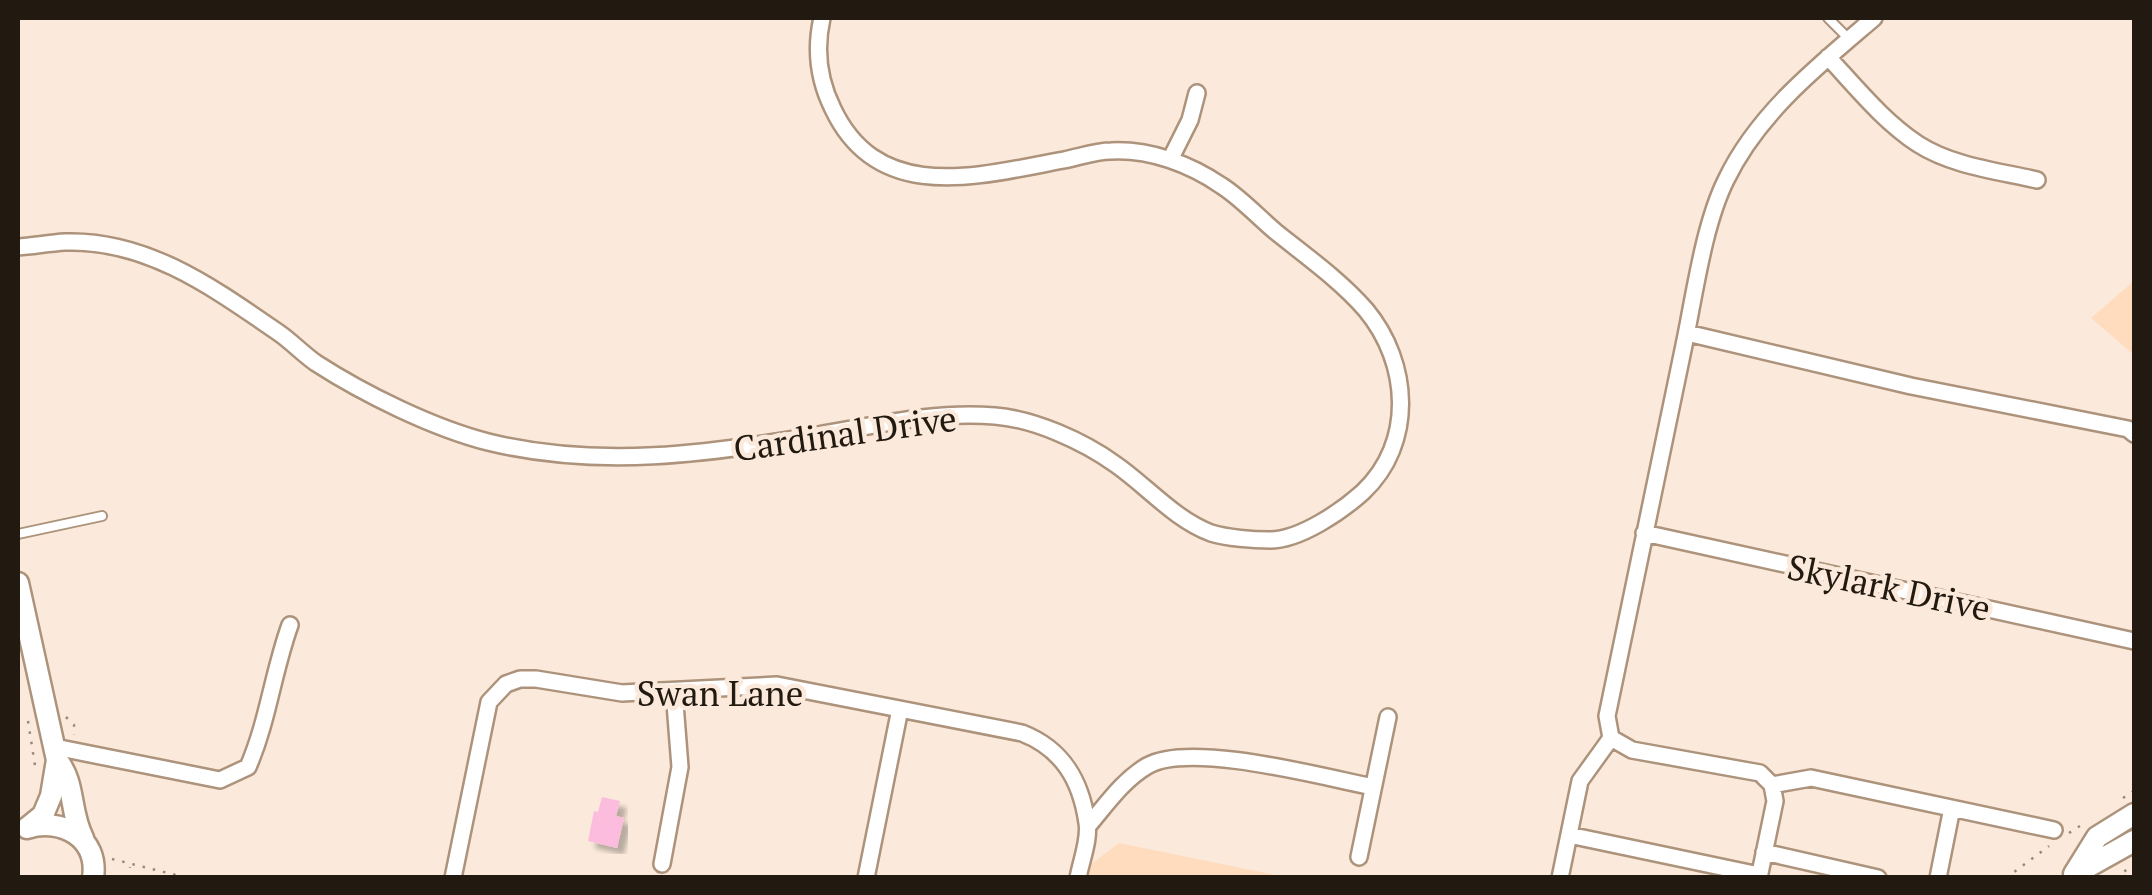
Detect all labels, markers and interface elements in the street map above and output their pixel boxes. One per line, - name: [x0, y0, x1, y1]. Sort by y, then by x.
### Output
- street label: Cardinal Drive: [731, 395, 959, 471]
- street label: Skylark Drive: [1783, 543, 1995, 631]
- street label: Swan Lane: [637, 670, 803, 716]

